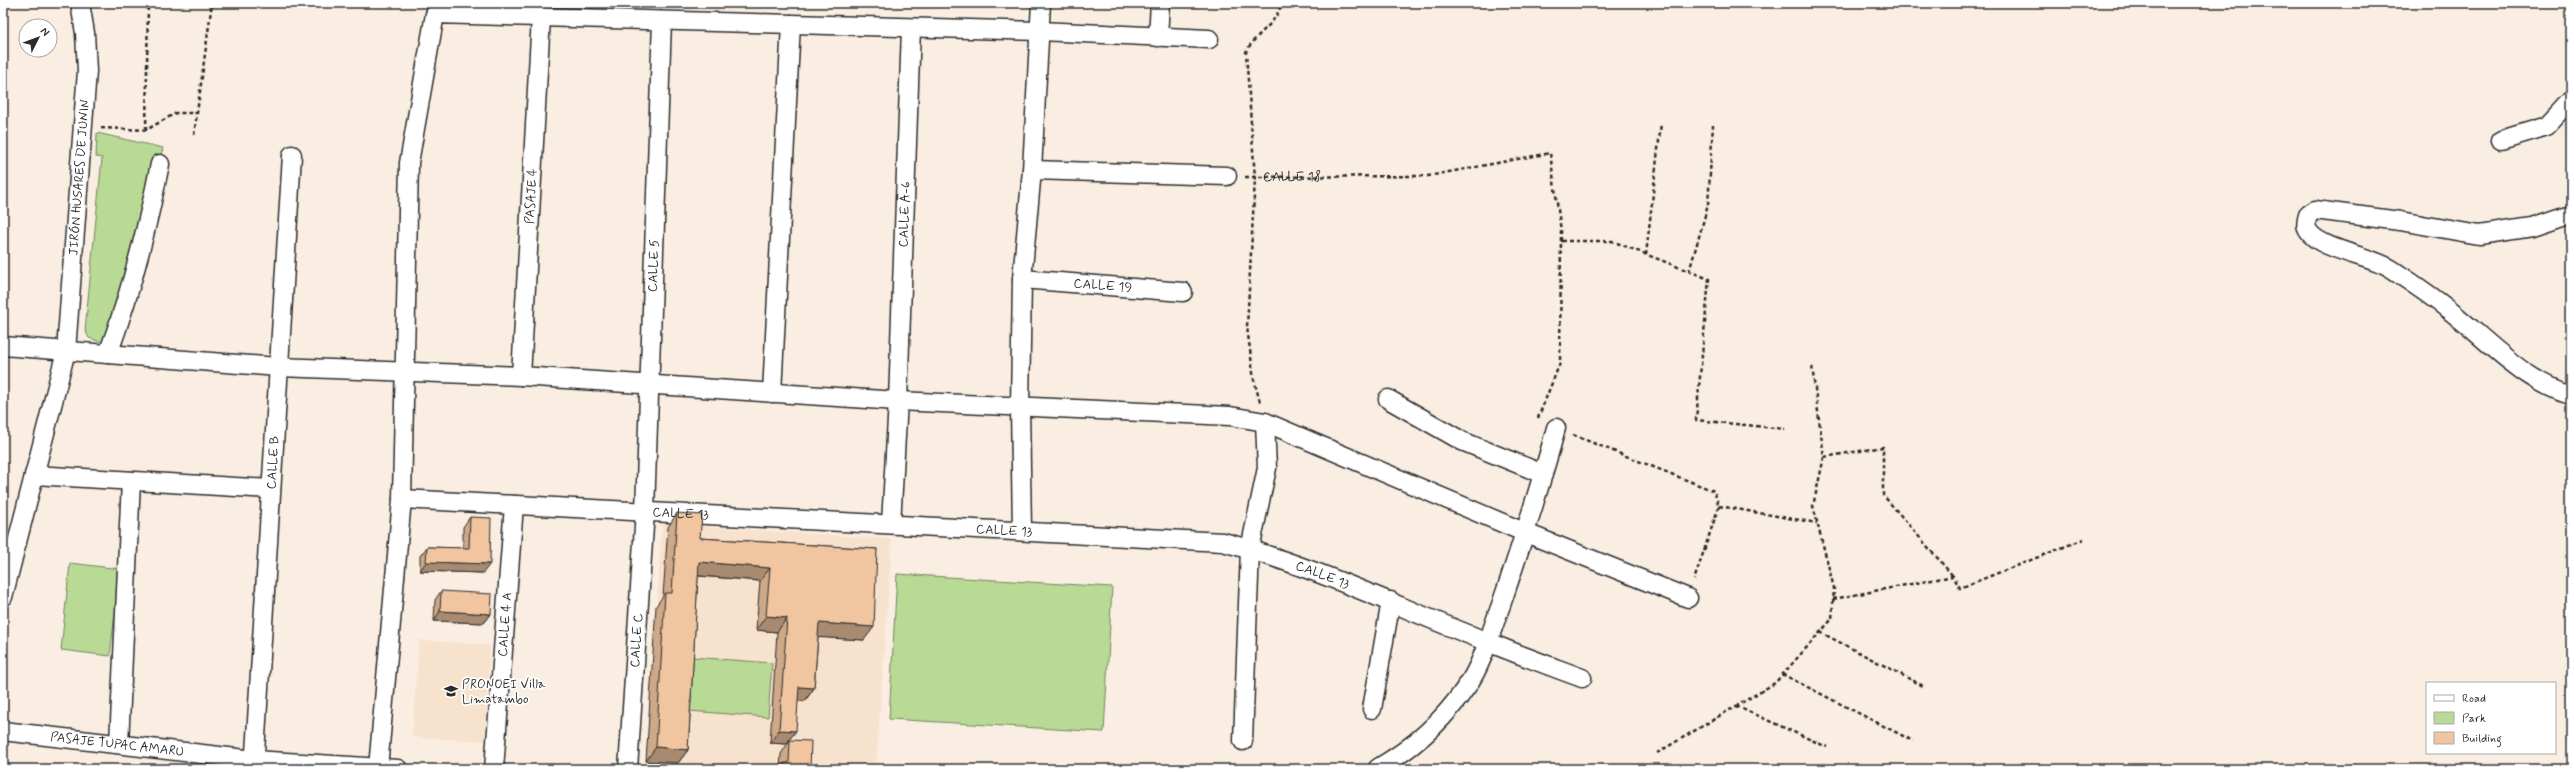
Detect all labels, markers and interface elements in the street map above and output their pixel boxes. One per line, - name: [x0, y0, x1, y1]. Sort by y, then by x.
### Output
- north arrow: [18, 18, 58, 58]
- text: N: [37, 25, 52, 39]
- street label: JIRÓN HUSARES DE JUNIN: [65, 98, 93, 256]
- street label: PASAJE 4: [521, 168, 541, 224]
- street label: CALLE 18: [1263, 168, 1321, 185]
- street label: CALLE A-6: [895, 181, 914, 248]
- street label: CALLE 5: [644, 239, 663, 292]
- street label: CALLE 19: [1073, 275, 1133, 296]
- street label: CALLE B: [263, 435, 283, 490]
- street label: CALLE 13: [652, 504, 710, 524]
- street label: CALLE 13: [976, 521, 1033, 541]
- street label: CALLE 13: [1293, 557, 1352, 593]
- street label: CALLE 4 A: [494, 592, 516, 657]
- street label: CALLE C: [626, 613, 647, 668]
- place label: PRONOEI Villa Limatambo: [462, 676, 546, 708]
- legend: [2426, 682, 2556, 754]
- school or university icon: PRONOEI Villa Limatambo: [443, 683, 459, 699]
- text: Road: [2462, 691, 2486, 707]
- text: Park: [2462, 711, 2486, 727]
- street label: PASAJE TUPAC AMARU: [50, 728, 185, 760]
- text: Building: [2462, 731, 2502, 748]

